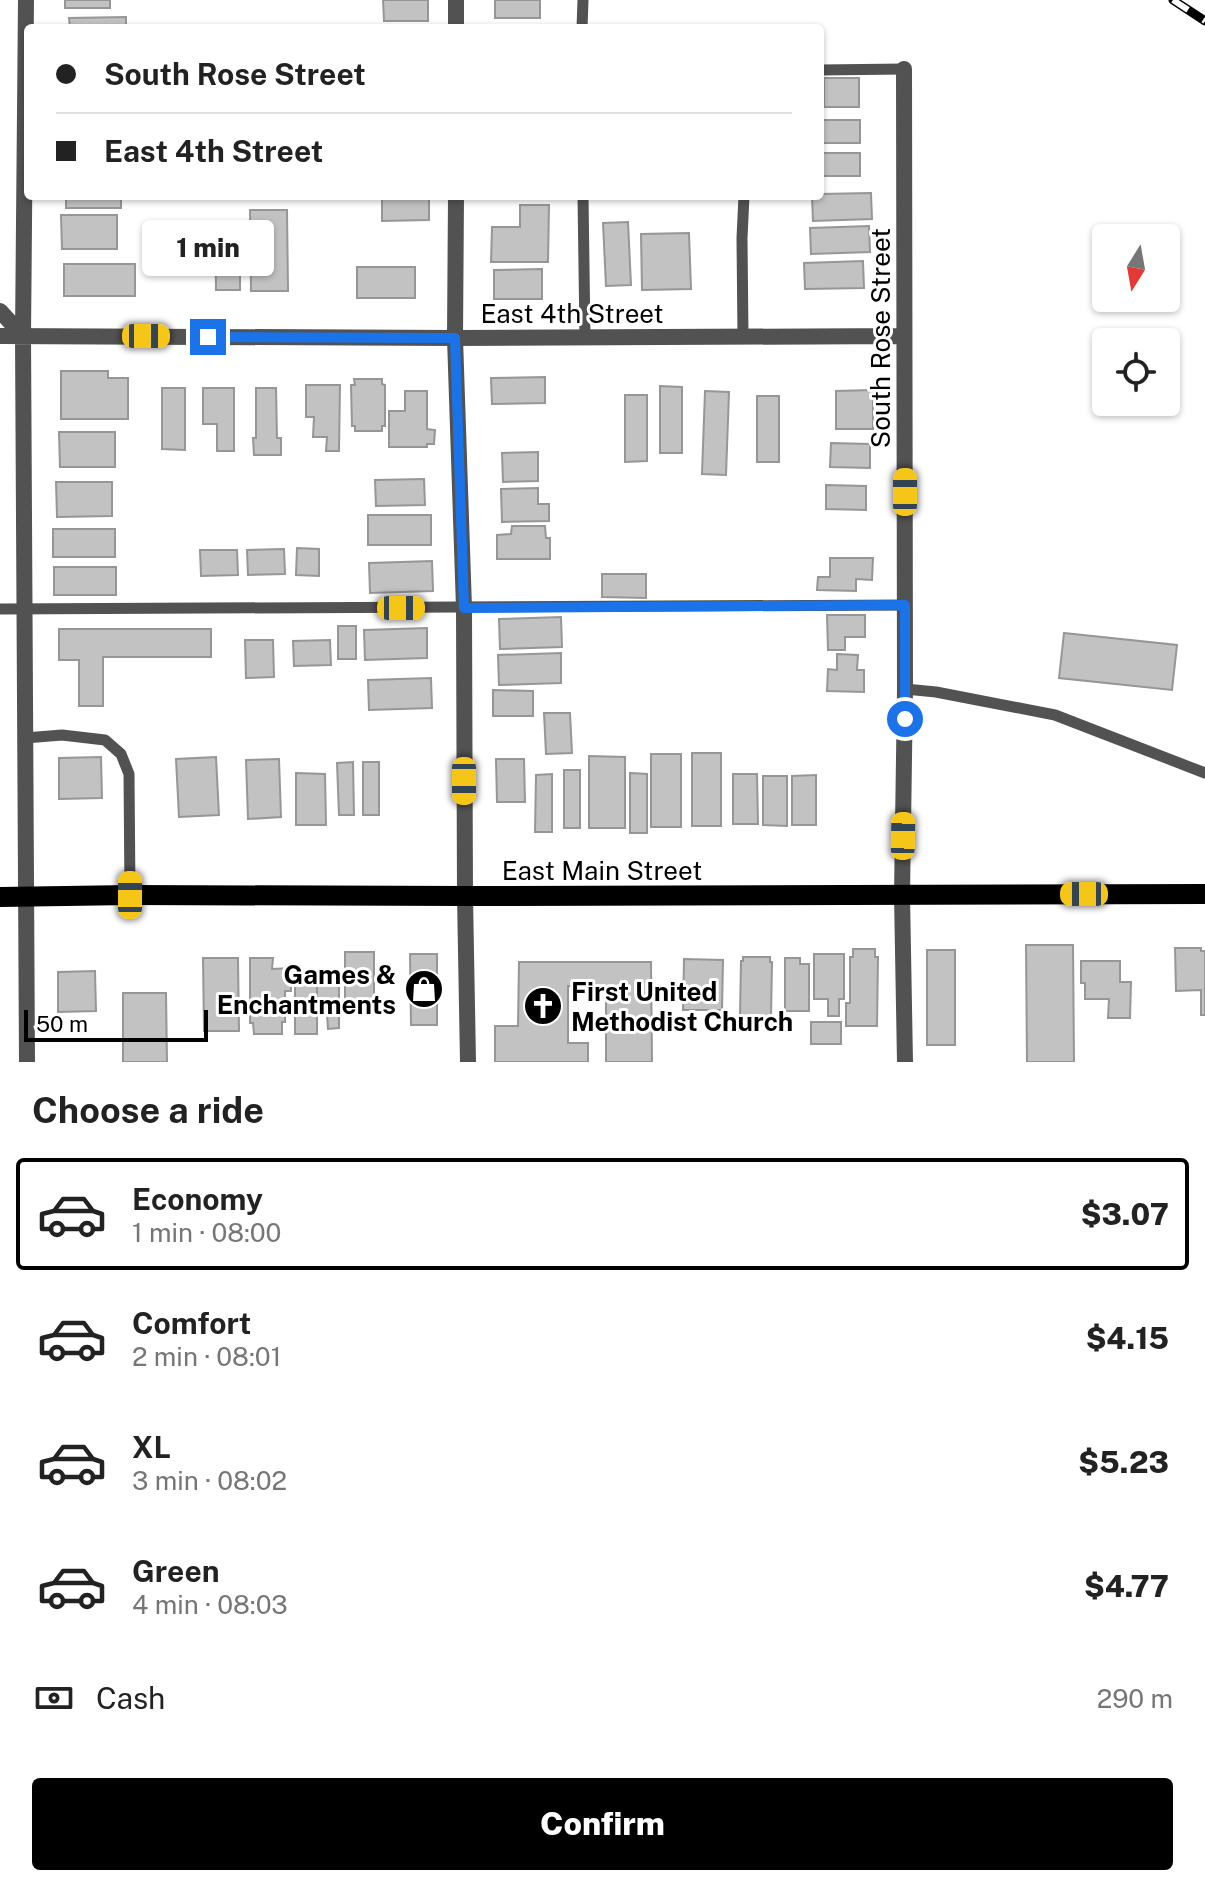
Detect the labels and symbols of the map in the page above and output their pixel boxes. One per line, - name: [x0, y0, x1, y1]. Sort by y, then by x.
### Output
- callout: 1 min: [142, 221, 274, 277]
- north arrow: [1092, 224, 1180, 312]
- street label: South Rose Street: [865, 228, 896, 448]
- street label: East 4th Street: [480, 298, 664, 329]
- route end: [190, 319, 226, 355]
- car: [122, 324, 170, 348]
- car: [893, 468, 917, 516]
- car: [377, 596, 425, 620]
- route start: [887, 701, 923, 737]
- car: [452, 757, 476, 805]
- car: [891, 812, 915, 860]
- street label: East Main Street: [502, 855, 702, 886]
- car: [118, 871, 142, 919]
- car: [1060, 882, 1108, 906]
- place label: Games & Enchantments: [217, 959, 396, 1020]
- shop icon: Games & Enchantments: [403, 968, 445, 1010]
- place label: First United Methodist Church: [571, 976, 793, 1037]
- church icon: First United Methodist Church: [522, 985, 564, 1027]
- scale bar: [24, 1006, 208, 1042]

